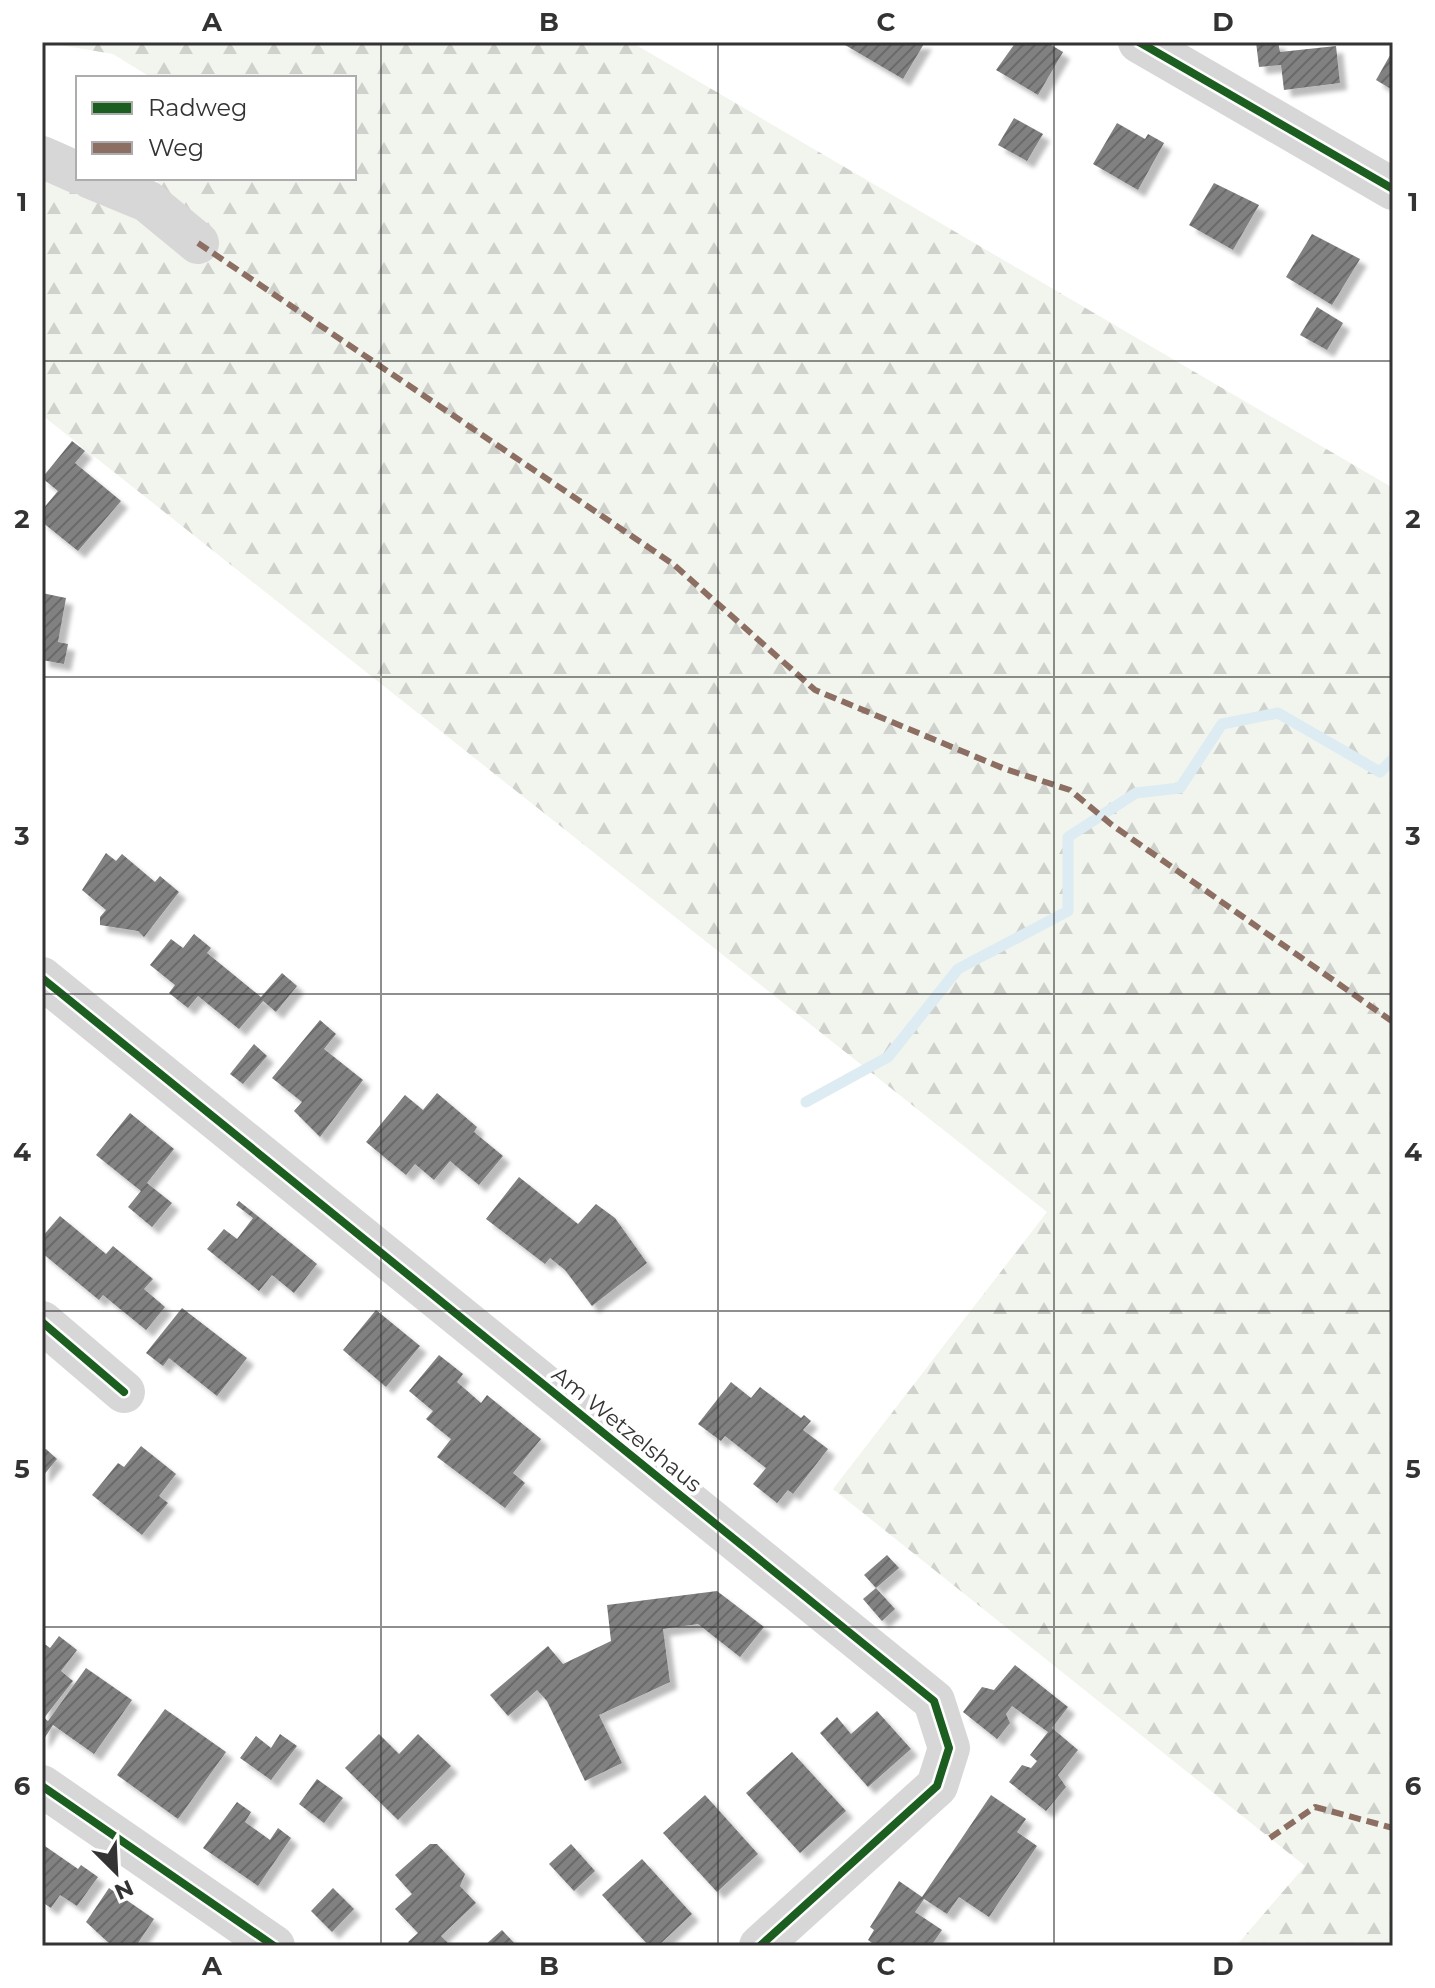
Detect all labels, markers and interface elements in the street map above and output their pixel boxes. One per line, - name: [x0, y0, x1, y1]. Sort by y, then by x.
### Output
- text: A: [201, 6, 223, 38]
- text: B: [539, 6, 559, 38]
- text: C: [877, 6, 896, 38]
- text: D: [1212, 6, 1234, 38]
- legend: [76, 76, 356, 180]
- text: Radweg: [148, 93, 247, 122]
- text: Weg: [148, 133, 204, 162]
- text: 1: [17, 186, 27, 218]
- text: 1: [1408, 186, 1418, 218]
- text: 2: [14, 503, 30, 535]
- text: 2: [1405, 503, 1421, 535]
- text: 3: [13, 820, 30, 852]
- text: 3: [1404, 820, 1421, 852]
- text: 4: [13, 1136, 31, 1168]
- text: 4: [1404, 1136, 1422, 1168]
- street label: Am Wetzelshaus: [546, 1361, 707, 1498]
- text: 5: [14, 1453, 30, 1485]
- text: 5: [1405, 1453, 1421, 1485]
- text: 6: [14, 1770, 31, 1802]
- text: 6: [1405, 1770, 1422, 1802]
- north arrow: [76, 1832, 156, 1912]
- text: N: [110, 1874, 138, 1906]
- text: A: [201, 1950, 223, 1982]
- text: B: [539, 1950, 559, 1982]
- text: C: [877, 1950, 896, 1982]
- text: D: [1212, 1950, 1234, 1982]

